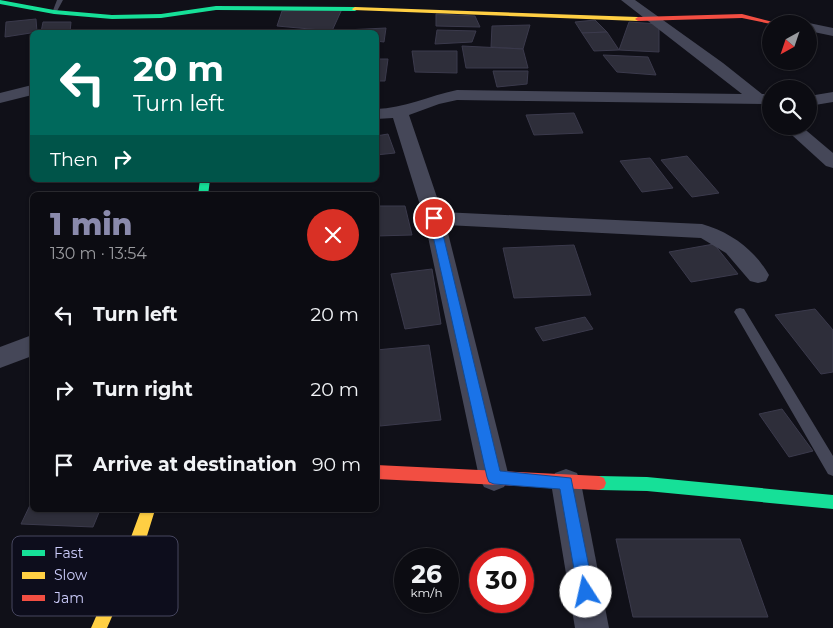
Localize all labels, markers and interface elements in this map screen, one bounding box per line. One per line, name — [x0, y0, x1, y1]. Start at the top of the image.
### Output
north arrow — [762, 15, 818, 70]
map controls — [762, 15, 817, 135]
text: 20 m — [133, 47, 224, 90]
icon: left — [50, 50, 115, 115]
button: search — [762, 80, 817, 135]
text: Turn left — [133, 90, 225, 117]
icon: right — [108, 145, 136, 173]
text: Then — [50, 148, 98, 171]
pin — [413, 197, 455, 239]
icon: arrive — [420, 204, 448, 232]
text: 1 min — [50, 206, 133, 243]
button: close — [307, 209, 359, 261]
text: 130 m · 13:54 — [50, 244, 147, 263]
icon: left — [50, 301, 78, 329]
text: Turn left — [93, 303, 178, 326]
text: 20 m — [311, 303, 359, 326]
icon: right — [50, 376, 78, 404]
text: Turn right — [93, 378, 193, 401]
text: 20 m — [311, 378, 359, 401]
icon: arrive — [50, 451, 78, 479]
text: Arrive at destination — [93, 453, 297, 476]
text: 90 m — [312, 453, 361, 476]
legend — [12, 536, 178, 616]
text: Fast — [54, 544, 84, 562]
speed limit sign: 30 — [469, 548, 534, 613]
text: 26 — [411, 559, 442, 589]
position arrow — [559, 565, 611, 617]
text: Slow — [54, 566, 88, 584]
text: km/h — [410, 585, 443, 600]
text: Jam — [53, 589, 84, 607]

